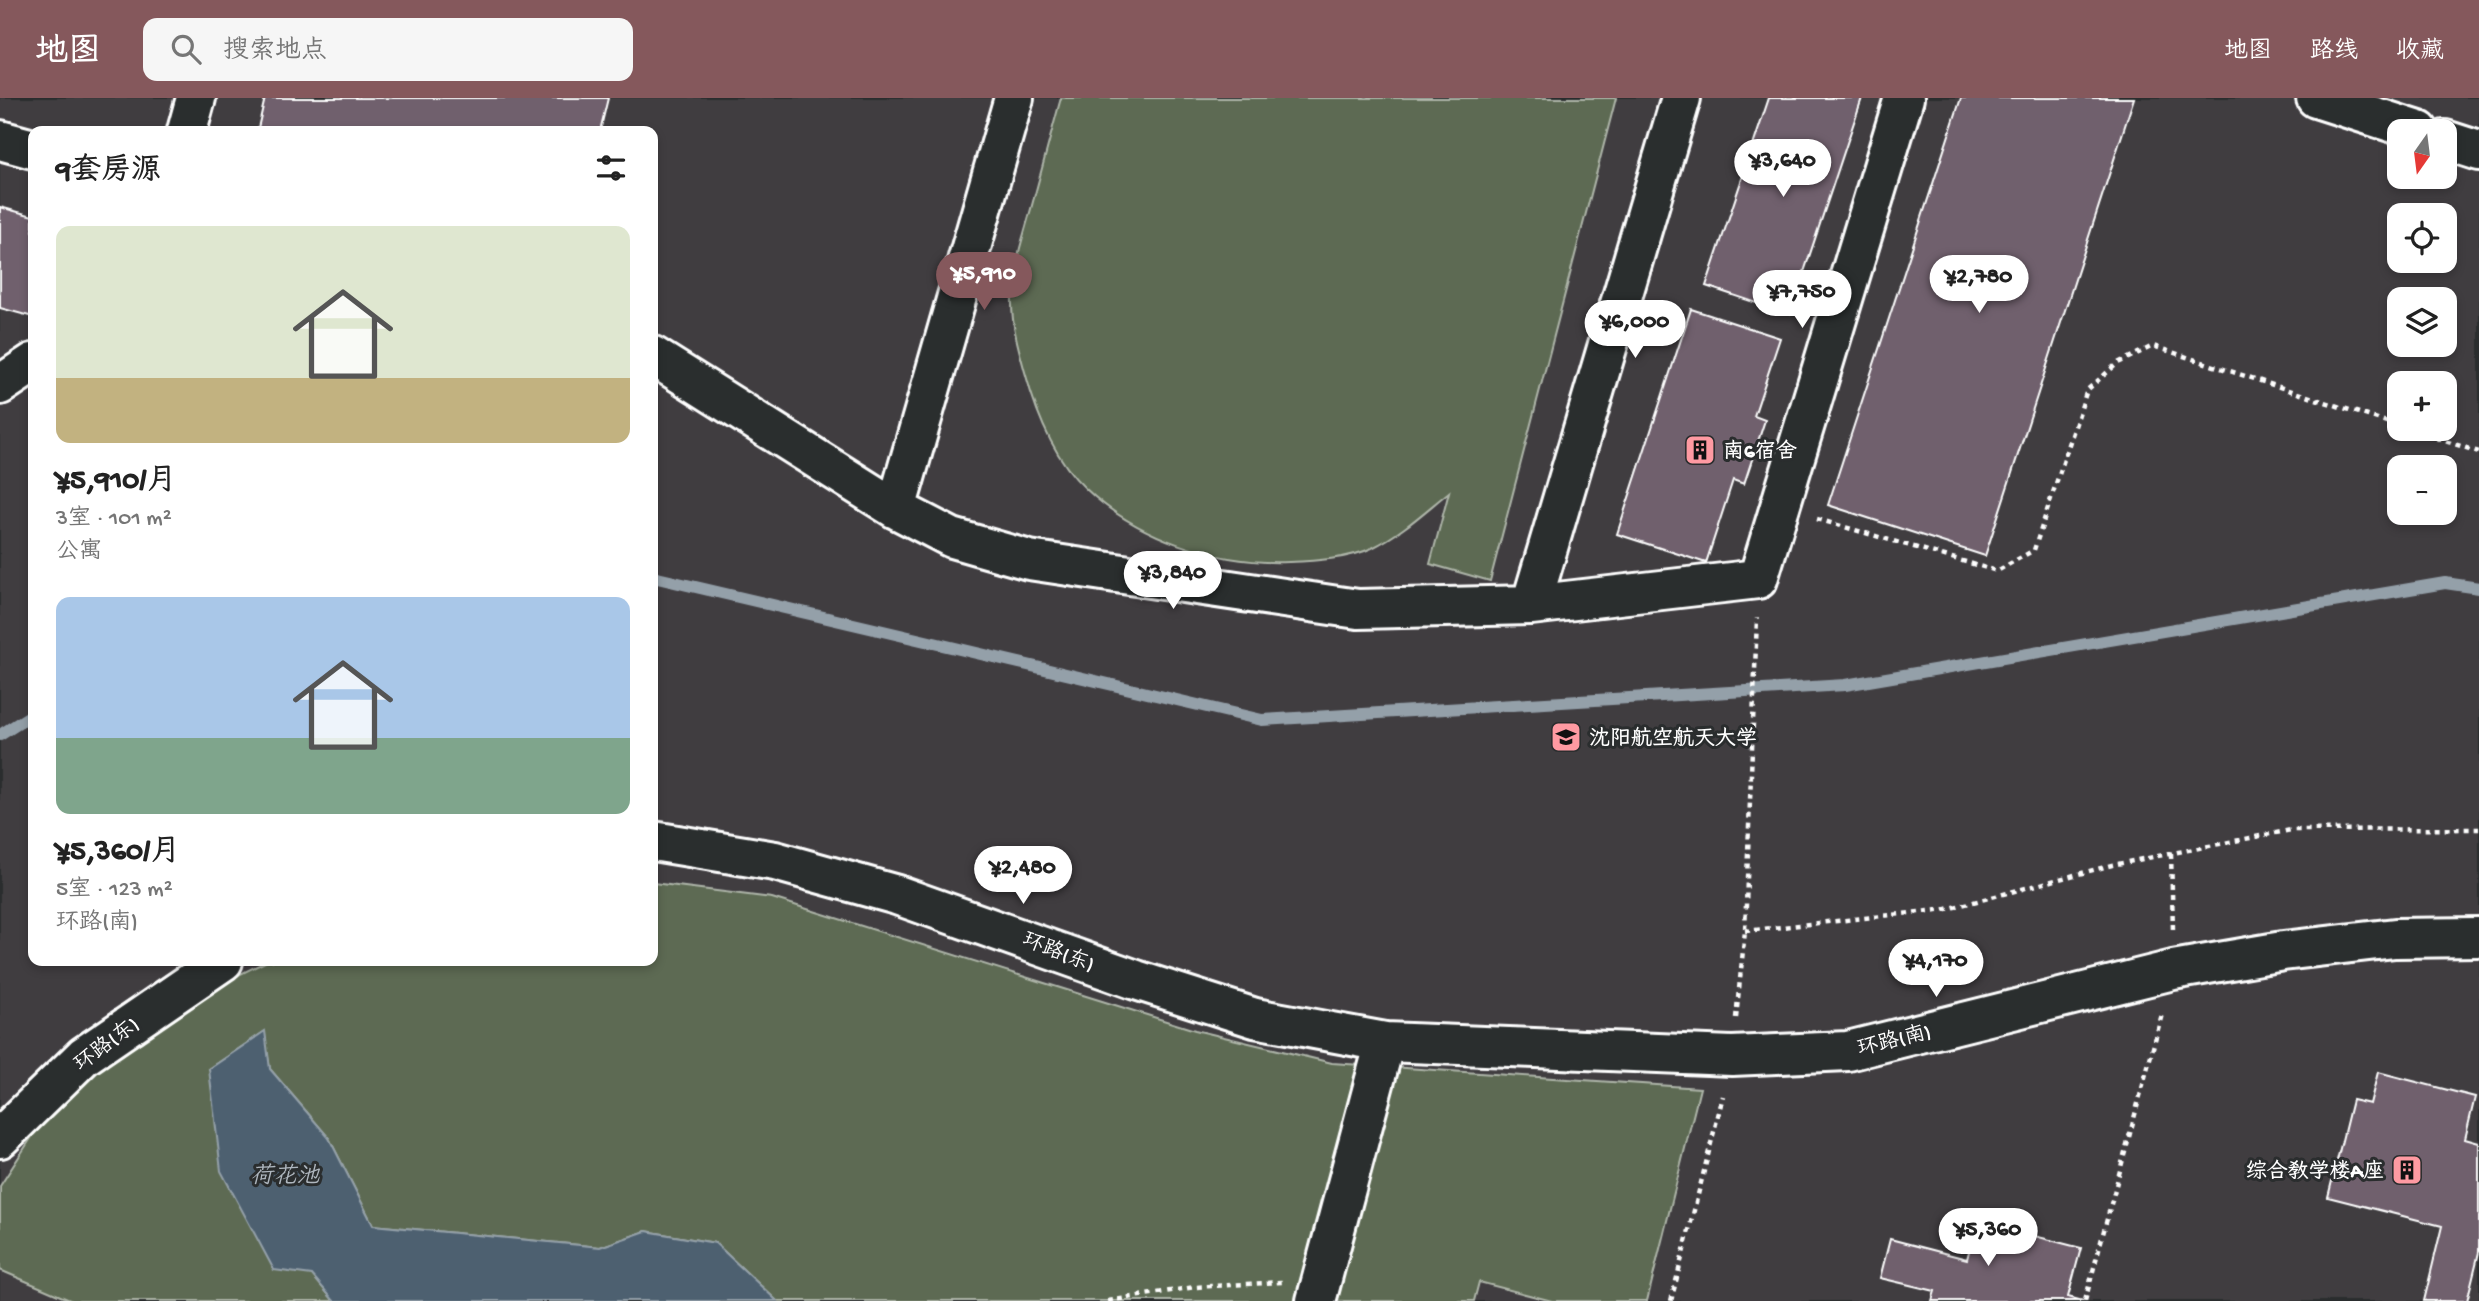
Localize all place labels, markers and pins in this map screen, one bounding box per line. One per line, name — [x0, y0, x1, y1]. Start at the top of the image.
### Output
pin: ¥3,640 — [1726, 140, 1840, 199]
pin: ¥5,910 — [927, 252, 1041, 312]
pin: ¥2,780 — [1922, 256, 2036, 315]
pin: ¥7,750 — [1745, 271, 1859, 330]
pin: ¥6,000 — [1578, 300, 1692, 360]
building icon: 南6宿舍 — [1683, 433, 1717, 467]
place label: 南6宿舍 — [1723, 439, 1797, 466]
pin: ¥3,840 — [1116, 552, 1230, 611]
school or university icon: 沈阳航空航天大学 — [1549, 720, 1583, 754]
place label: 沈阳航空航天大学 — [1589, 726, 1757, 753]
pin: ¥2,480 — [966, 846, 1080, 906]
pin: ¥4,170 — [1879, 940, 1993, 999]
building icon: 综合教学楼A座 — [2390, 1153, 2424, 1187]
place label: 综合教学楼A座 — [2246, 1159, 2384, 1186]
pin: ¥5,360 — [1931, 1208, 2045, 1268]

